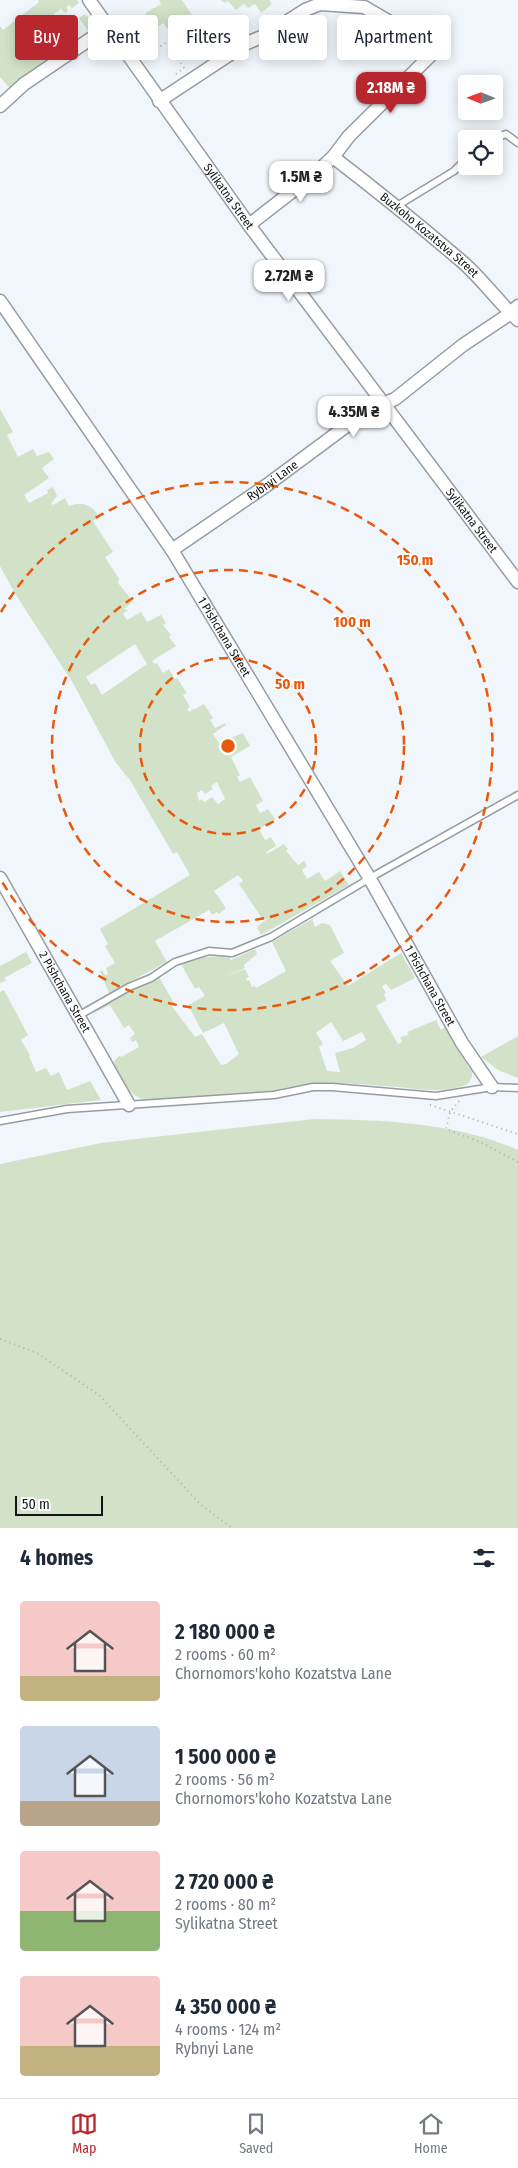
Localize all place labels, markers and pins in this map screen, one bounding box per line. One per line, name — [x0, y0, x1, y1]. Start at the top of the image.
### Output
pin: 2.18M ₴ — [345, 72, 437, 114]
pin: 1.5M ₴ — [260, 160, 342, 203]
pin: 2.72M ₴ — [243, 260, 335, 302]
pin: 4.35M ₴ — [308, 396, 400, 438]
centre of rings — [219, 737, 237, 755]

